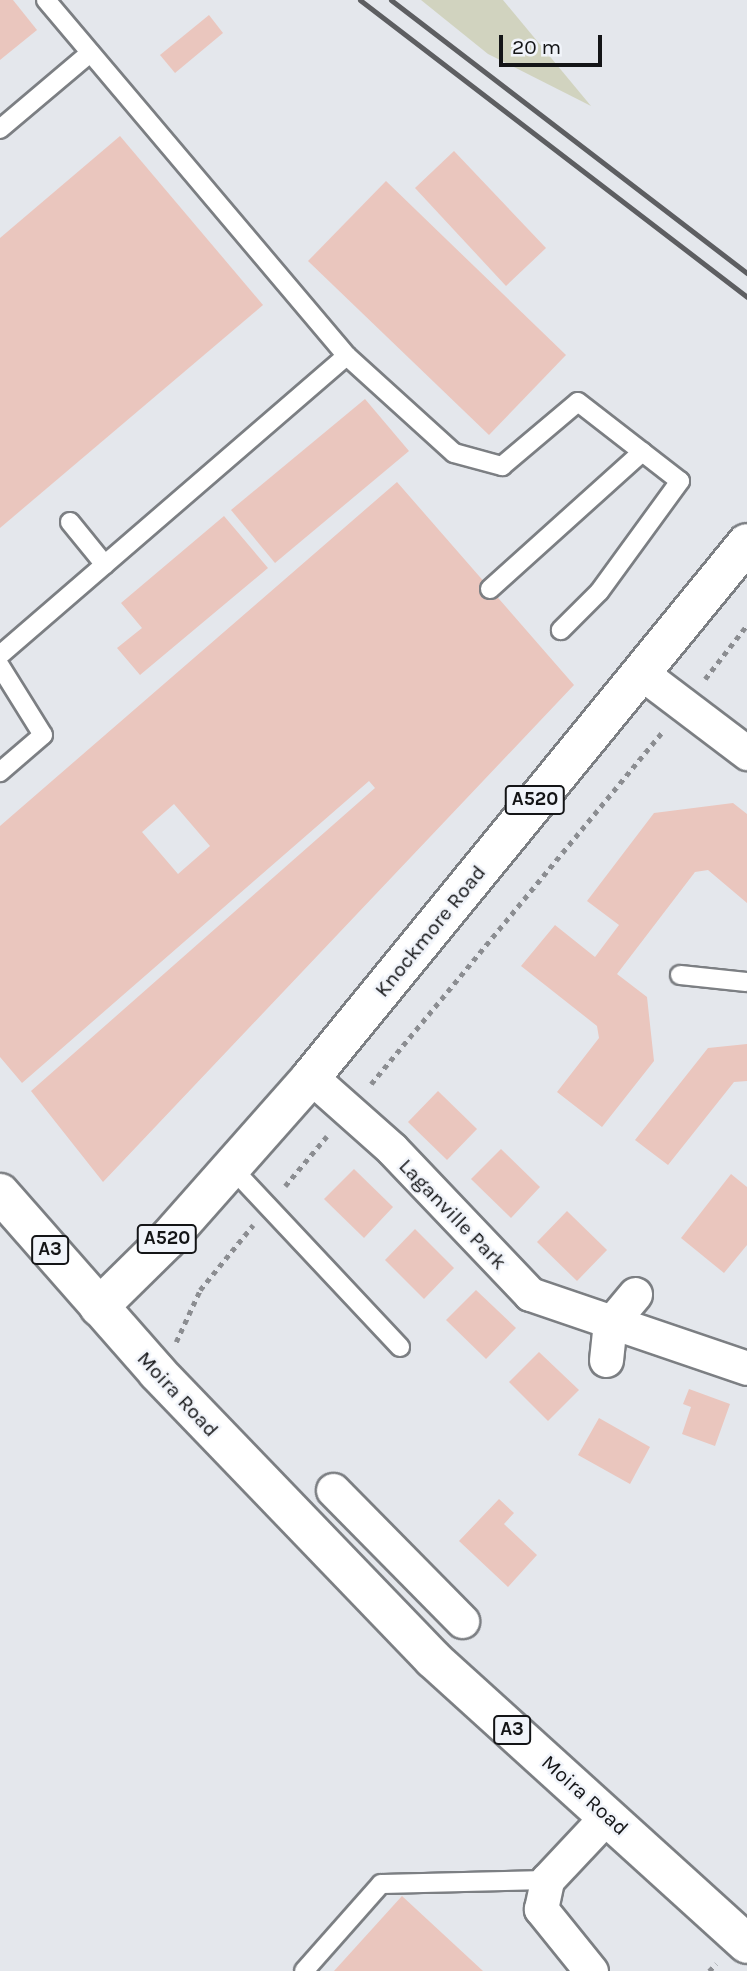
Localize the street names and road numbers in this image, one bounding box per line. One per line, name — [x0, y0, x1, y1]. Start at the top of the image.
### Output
road number: A520 — [504, 785, 566, 816]
street label: Knockmore Road — [369, 860, 491, 1002]
street label: Laganville Park — [394, 1153, 512, 1275]
road number: A520 — [136, 1224, 198, 1254]
road number: A3 — [31, 1234, 69, 1266]
street label: Moira Road — [132, 1346, 224, 1442]
road number: A3 — [493, 1714, 531, 1746]
street label: Moira Road — [536, 1750, 634, 1840]

